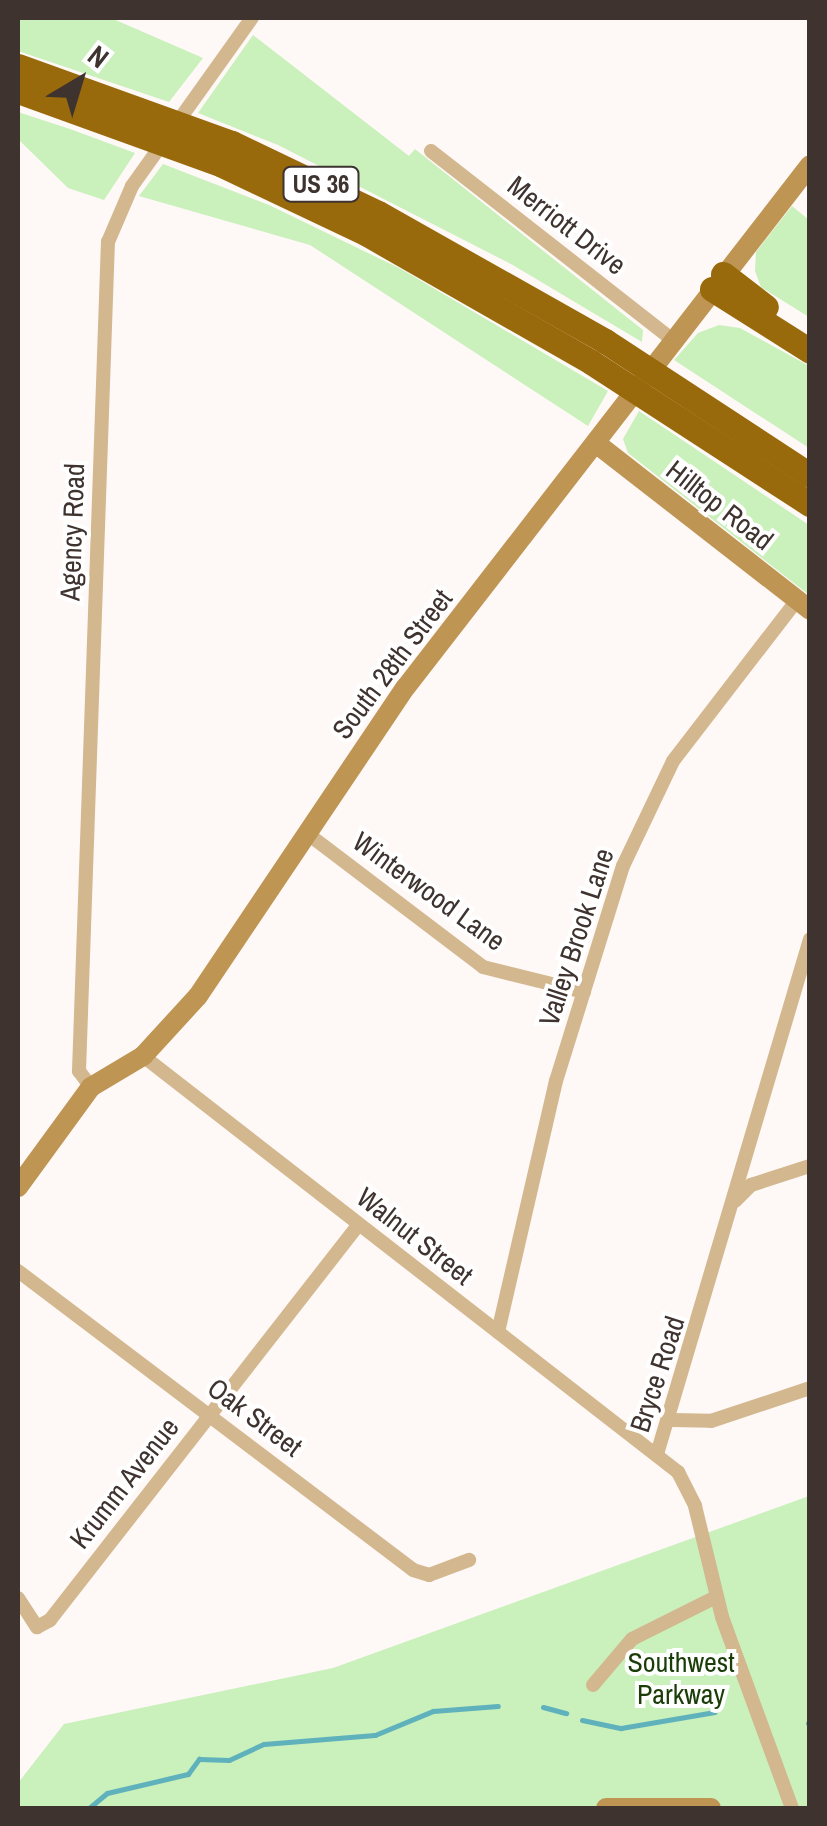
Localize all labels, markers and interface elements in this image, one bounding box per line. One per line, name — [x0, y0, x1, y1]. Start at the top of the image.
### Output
north arrow — [30, 30, 130, 130]
text: N — [80, 36, 117, 76]
road number: US 36 — [281, 164, 361, 204]
street label: Merriott Drive — [501, 169, 633, 281]
street label: Hilltop Road — [660, 453, 780, 557]
street label: Agency Road — [53, 463, 91, 601]
street label: South 28th Street — [325, 583, 459, 745]
street label: Winterwood Lane — [346, 825, 512, 957]
street label: Valley Brook Lane — [531, 844, 621, 1030]
street label: Walnut Street — [350, 1180, 480, 1292]
street label: Bryce Road — [622, 1312, 692, 1436]
street label: Oak Street — [201, 1371, 309, 1463]
street label: Krumm Avenue — [62, 1410, 186, 1556]
park label: Southwest Parkway — [627, 1645, 735, 1711]

